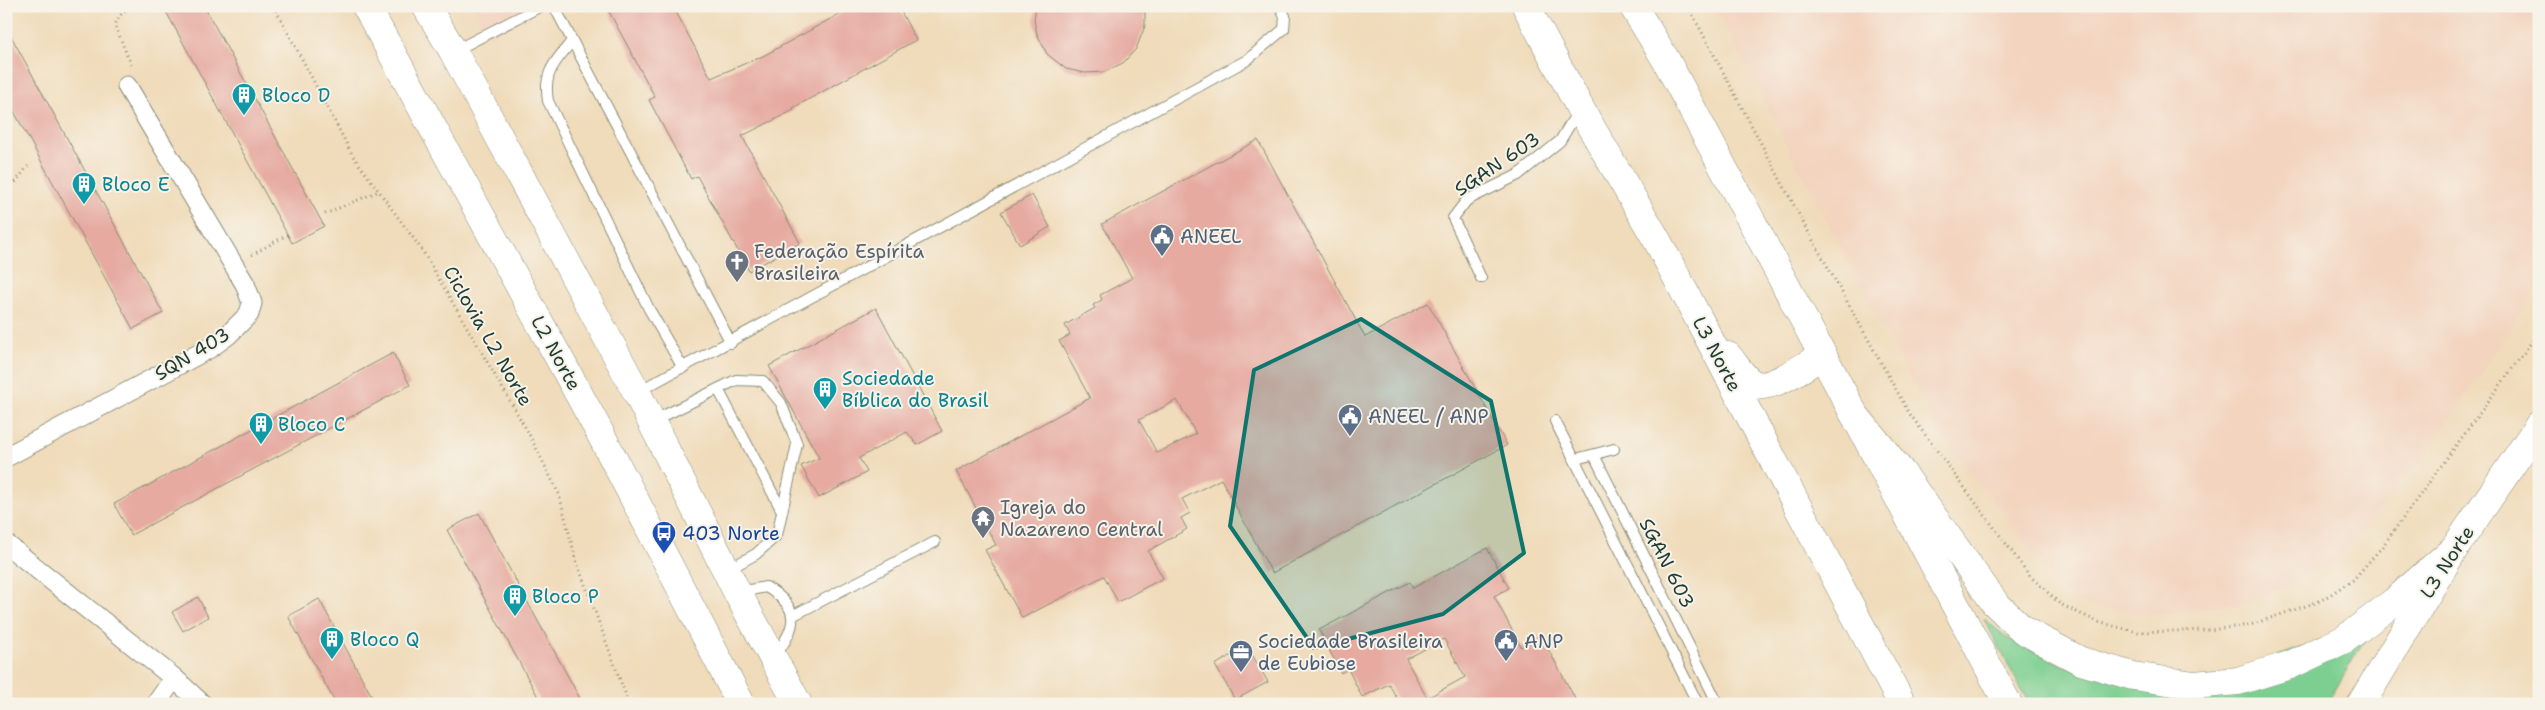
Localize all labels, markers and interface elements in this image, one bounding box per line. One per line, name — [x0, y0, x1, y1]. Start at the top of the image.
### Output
building icon: Bloco D — [231, 82, 257, 116]
place label: Bloco D — [262, 83, 330, 108]
street label: SGAN 603 — [1449, 126, 1545, 202]
building icon: Bloco E — [71, 171, 97, 205]
place label: Bloco E — [102, 172, 170, 197]
public building icon: ANEEL — [1149, 223, 1175, 257]
place label: ANEEL — [1180, 224, 1242, 249]
place label: Federação Espírita Brasileira — [754, 239, 924, 286]
church icon: Federação Espírita Brasileira — [724, 249, 750, 283]
street label: Ciclovia L2 Norte — [438, 261, 538, 411]
street label: L2 Norte — [525, 311, 587, 395]
street label: L3 Norte — [1687, 312, 1747, 396]
street label: SQN 403 — [150, 322, 234, 386]
place label: Sociedade Bíblica do Brasil — [842, 366, 989, 413]
building icon: Sociedade Bíblica do Brasil — [812, 376, 838, 410]
public building icon: ANEEL / ANP — [1337, 403, 1363, 437]
place label: ANEEL / ANP — [1368, 404, 1489, 429]
building icon: Bloco C — [248, 411, 274, 445]
place label: Bloco C — [278, 412, 345, 437]
place label: Igreja do Nazareno Central — [1000, 495, 1163, 542]
temple icon: Igreja do Nazareno Central — [970, 505, 996, 539]
street label: SGAN 603 — [1634, 514, 1700, 612]
bus stop icon: 403 Norte — [651, 520, 677, 554]
place label: 403 Norte — [682, 521, 780, 546]
street label: L3 Norte — [2414, 521, 2480, 603]
building icon: Bloco P — [502, 583, 528, 617]
place label: Bloco P — [532, 584, 599, 609]
building icon: Bloco Q — [319, 626, 345, 660]
place label: Bloco Q — [350, 627, 419, 652]
public building icon: ANP — [1493, 628, 1519, 662]
place label: Sociedade Brasileira de Eubiose — [1258, 629, 1443, 676]
place label: ANP — [1524, 629, 1563, 654]
office icon: Sociedade Brasileira de Eubiose — [1228, 639, 1254, 673]

